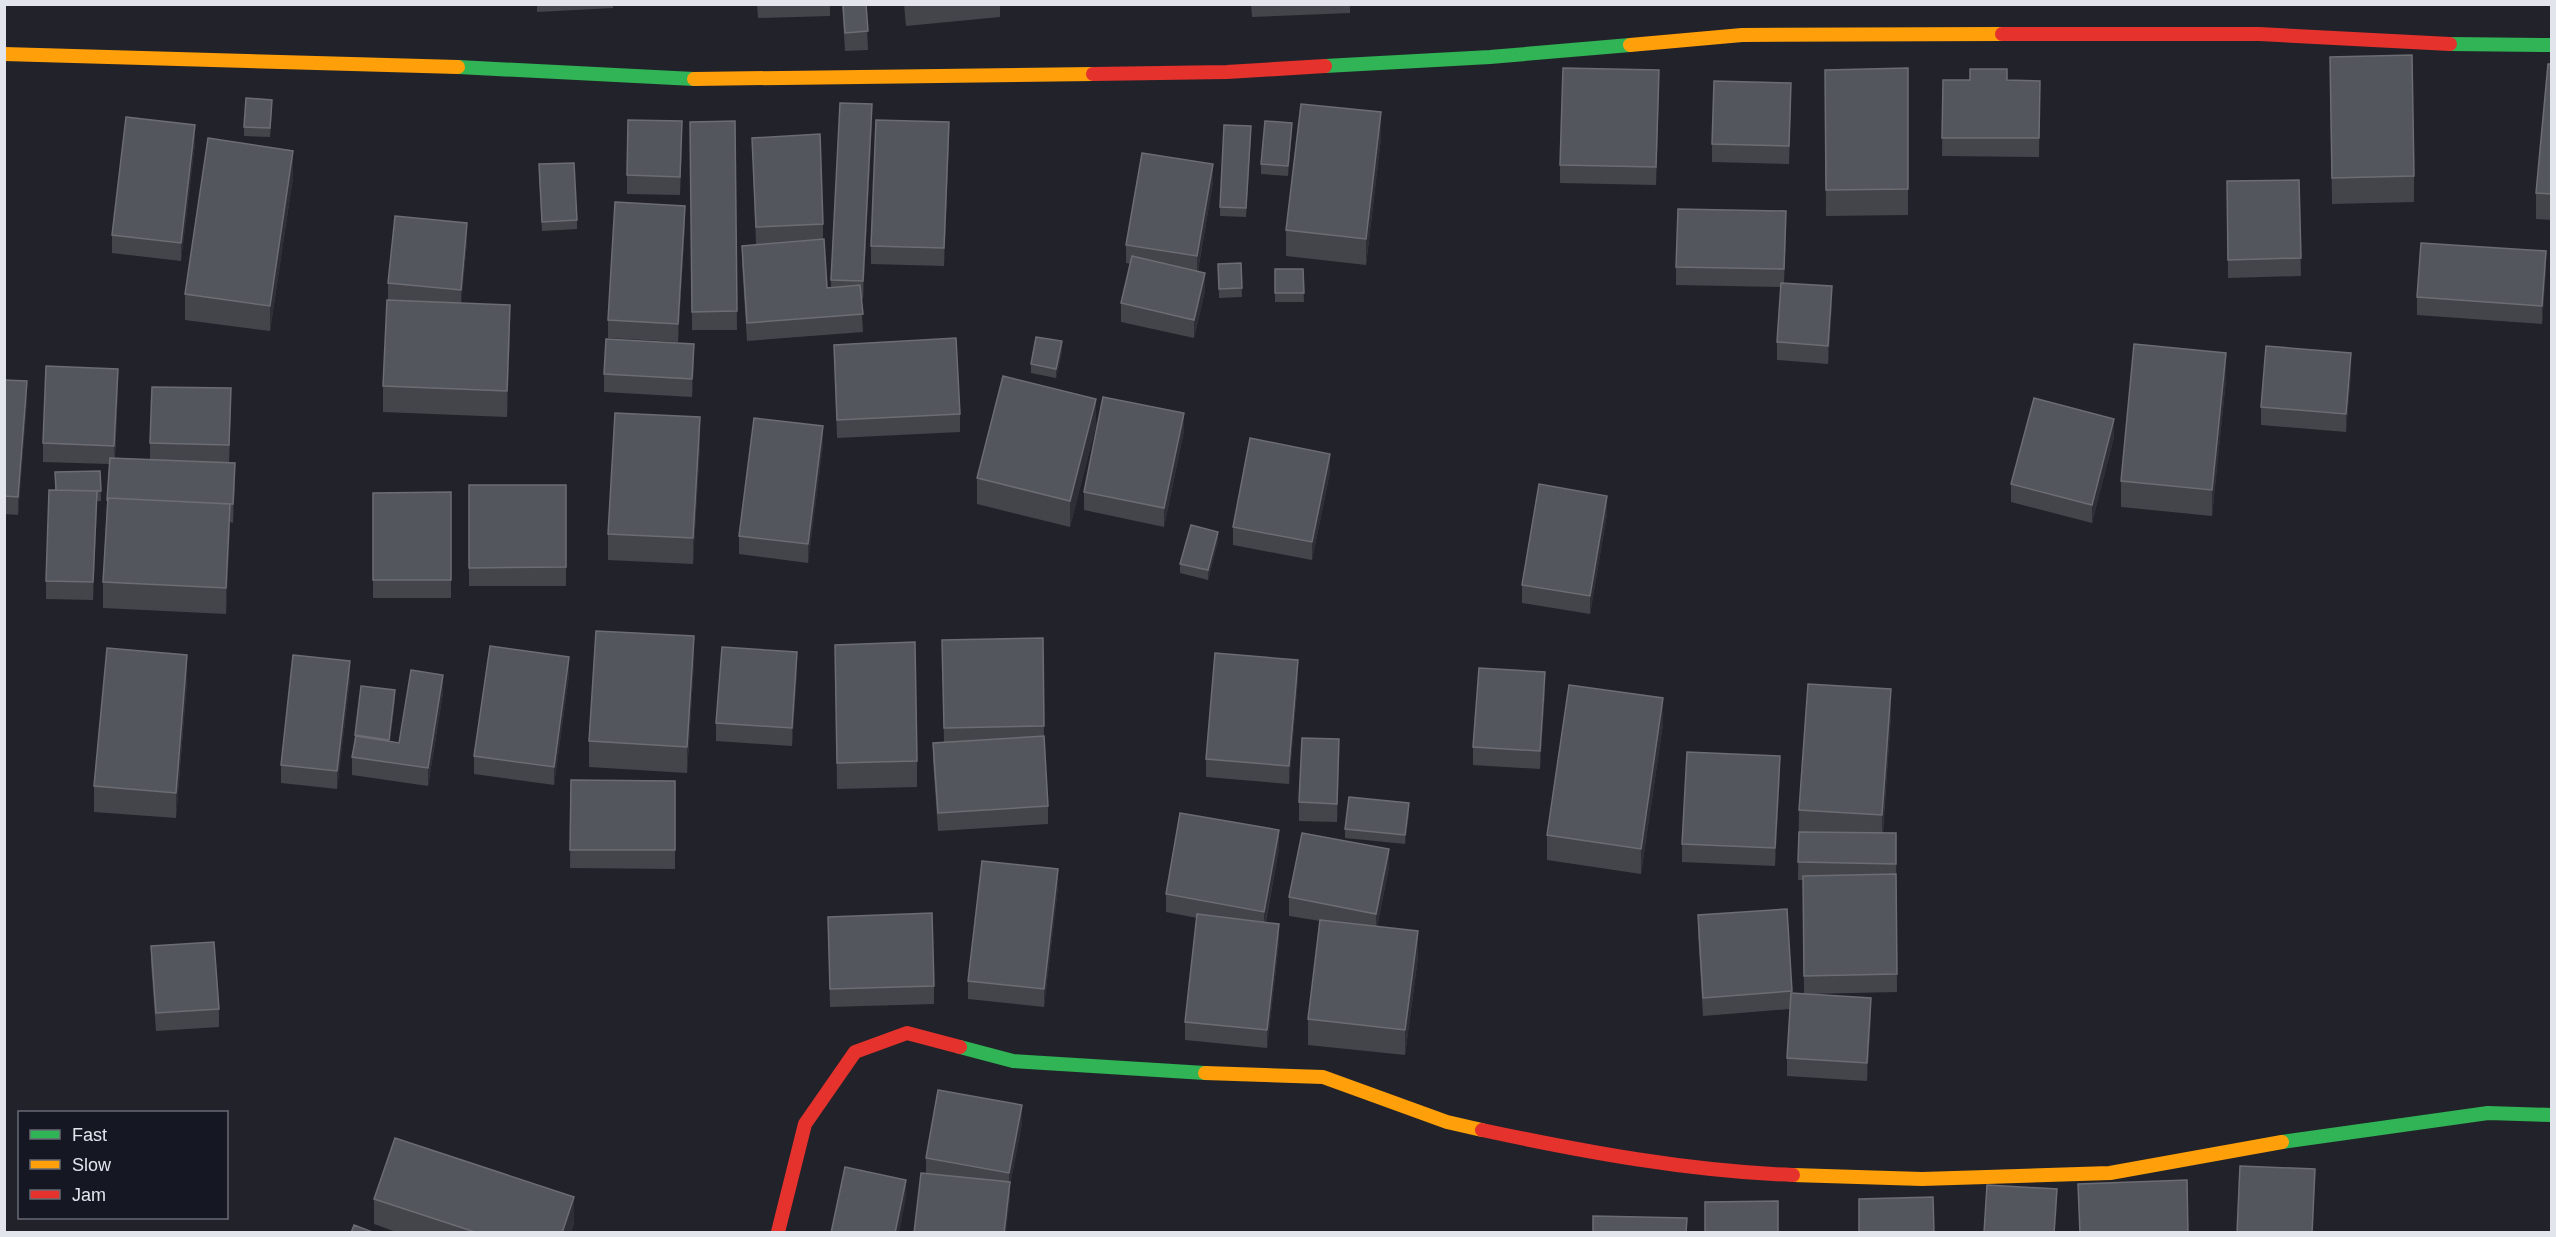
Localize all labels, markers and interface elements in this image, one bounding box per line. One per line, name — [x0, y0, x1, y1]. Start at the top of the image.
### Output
legend — [18, 1111, 228, 1219]
text: Fast — [72, 1125, 107, 1145]
text: Slow — [72, 1155, 112, 1175]
text: Jam — [72, 1185, 106, 1205]

